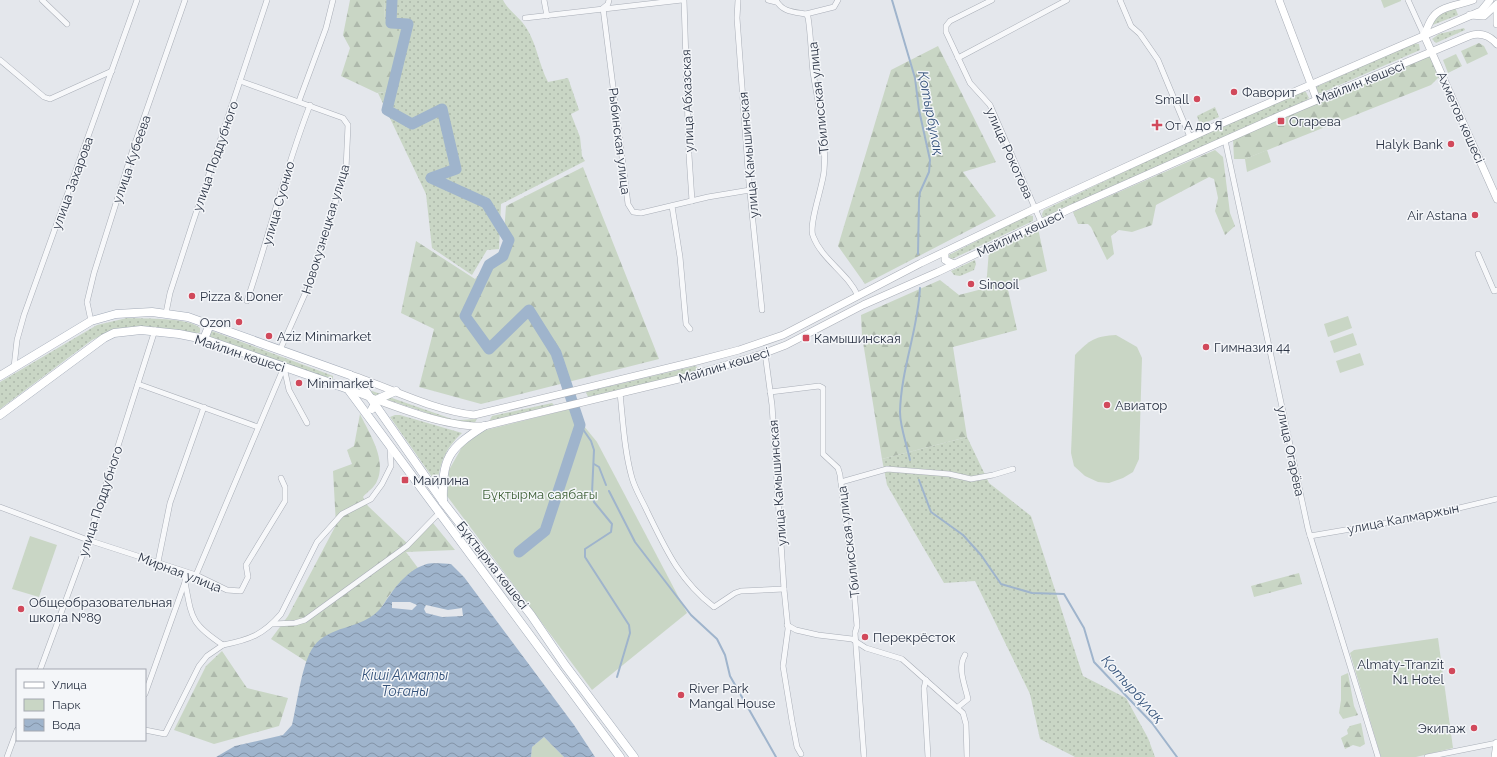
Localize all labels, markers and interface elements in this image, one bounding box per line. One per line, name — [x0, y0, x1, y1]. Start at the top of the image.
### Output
street label: Тбилисская улица — [805, 41, 832, 155]
street label: улица Абхазская — [678, 49, 697, 153]
street label: Майлин көшесі — [1314, 58, 1407, 107]
water label: Қотырбұлақ — [915, 69, 947, 157]
street label: Ахметов көшесі — [1434, 69, 1487, 165]
place label: Фаворит — [1242, 85, 1296, 100]
street label: Рыбинская улица — [606, 87, 634, 195]
marker: Фаворит — [1229, 87, 1239, 97]
street label: улица Камышинская — [736, 91, 761, 219]
place label: Small — [1155, 92, 1189, 107]
marker: Small — [1192, 94, 1202, 104]
street label: улица Поддубного — [190, 99, 241, 213]
street label: улица Рокотова — [983, 105, 1036, 201]
street label: улица Кубеева — [109, 113, 154, 205]
place label: Огарева — [1289, 114, 1341, 129]
marker: Огарева — [1276, 116, 1286, 126]
place label: От А до Я — [1165, 118, 1222, 133]
marker: От А до Я — [1152, 120, 1162, 130]
street label: улица Захарова — [49, 135, 96, 232]
place label: Halyk Bank — [1376, 137, 1443, 152]
marker: Halyk Bank — [1446, 139, 1456, 149]
street label: улица Суонио — [259, 159, 298, 247]
street label: Новокузнецкая улица — [299, 163, 352, 296]
street label: Майлин көшесі — [974, 207, 1066, 260]
place label: Air Astana — [1407, 208, 1467, 223]
marker: Air Astana — [1470, 210, 1480, 220]
place label: Sinooil — [979, 277, 1020, 292]
marker: Sinooil — [966, 279, 976, 289]
place label: Pizza & Doner — [200, 289, 283, 304]
marker: Pizza & Doner — [187, 291, 197, 301]
place label: Ozon — [200, 315, 231, 330]
marker: Ozon — [234, 317, 244, 327]
place label: Aziz Minimarket — [277, 329, 372, 344]
marker: Aziz Minimarket — [264, 331, 274, 341]
place label: Камышинская — [814, 331, 901, 346]
street label: Майлин көшесі — [193, 332, 287, 375]
marker: Камышинская — [801, 333, 811, 343]
place label: Гимназия 44 — [1214, 340, 1290, 355]
marker: Гимназия 44 — [1201, 342, 1211, 352]
street label: Майлин көшесі — [677, 345, 771, 386]
place label: Minimarket — [307, 376, 374, 391]
marker: Minimarket — [294, 378, 304, 388]
place label: Авиатор — [1115, 398, 1167, 413]
marker: Авиатор — [1102, 400, 1112, 410]
street label: улица Огарёва — [1274, 405, 1307, 498]
street label: улица Камышинская — [766, 419, 789, 547]
street label: улица Поддубного — [76, 444, 126, 558]
place label: Майлина — [413, 473, 469, 488]
marker: Майлина — [400, 475, 410, 485]
street label: Тбилисская улица — [834, 485, 863, 599]
park label: Бұқтырма саябағы — [482, 487, 598, 502]
street label: улица Калмаржын — [1346, 500, 1460, 537]
street label: Бұқтырма көшесі — [454, 518, 532, 612]
street label: Мирная улица — [136, 550, 224, 595]
place label: Общеобразовательная школа №89 — [29, 595, 172, 625]
marker: Общеобразовательная школа №89 — [16, 604, 26, 614]
place label: Перекрёсток — [873, 630, 956, 645]
marker: Перекрёсток — [860, 632, 870, 642]
water label: Қотырбұлақ — [1098, 652, 1168, 726]
place label: Almaty-Tranzit N1 Hotel — [1357, 657, 1445, 687]
marker: Almaty-Tranzit N1 Hotel — [1447, 666, 1457, 676]
water label: Кіші Алматы Тоғаны — [362, 667, 449, 699]
legend — [16, 669, 146, 741]
text: Улица — [52, 678, 87, 692]
place label: River Park Mangal House — [689, 681, 776, 711]
marker: River Park Mangal House — [676, 690, 686, 700]
text: Парк — [52, 698, 81, 712]
text: Вода — [52, 718, 81, 732]
place label: Экипаж — [1418, 721, 1466, 736]
marker: Экипаж — [1469, 723, 1479, 733]

